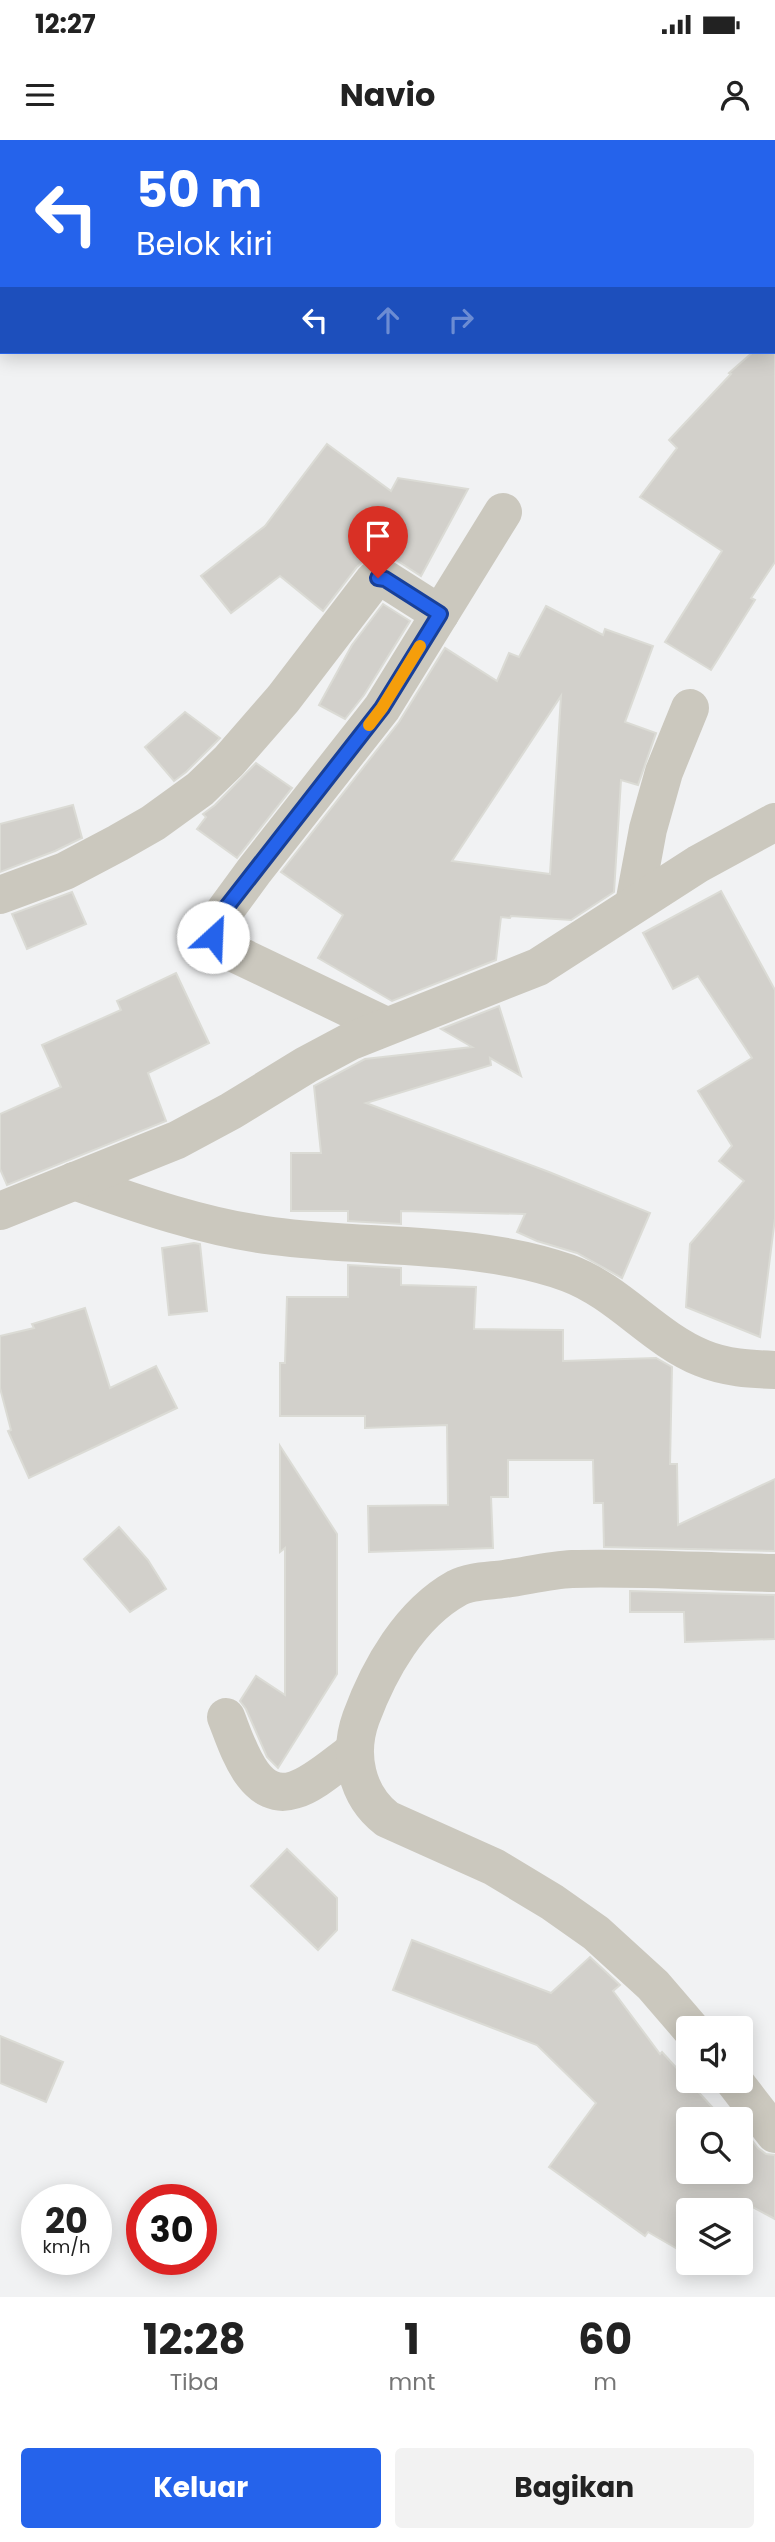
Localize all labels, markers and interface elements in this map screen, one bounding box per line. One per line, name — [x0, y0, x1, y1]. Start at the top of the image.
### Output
text: 12:27 — [35, 6, 96, 42]
text: Navio — [340, 72, 435, 117]
icon: menu — [21, 76, 59, 114]
icon: person — [716, 76, 754, 114]
text: 50 m — [136, 156, 262, 224]
icon: left — [21, 168, 112, 259]
text: Belok kiri — [136, 221, 273, 266]
icon: left — [296, 301, 334, 339]
icon: ahead — [369, 301, 407, 339]
icon: right — [442, 301, 480, 339]
pin — [348, 506, 408, 578]
icon: arrive — [359, 517, 397, 555]
position arrow — [176, 900, 250, 974]
map controls — [676, 2016, 753, 2275]
button: sound — [676, 2016, 753, 2093]
button: search — [676, 2107, 753, 2184]
speed limit sign: 30 — [126, 2184, 217, 2275]
text: 20 — [45, 2196, 88, 2245]
button: layers — [676, 2198, 753, 2275]
text: km/h — [43, 2234, 90, 2259]
text: 12:28 — [143, 2310, 246, 2369]
text: 1 — [404, 2310, 420, 2369]
text: 60 — [578, 2310, 632, 2369]
text: Tiba — [170, 2366, 219, 2398]
text: mnt — [388, 2366, 435, 2398]
text: m — [593, 2366, 617, 2398]
button: Keluar — [21, 2448, 381, 2528]
button: Bagikan — [395, 2448, 754, 2528]

